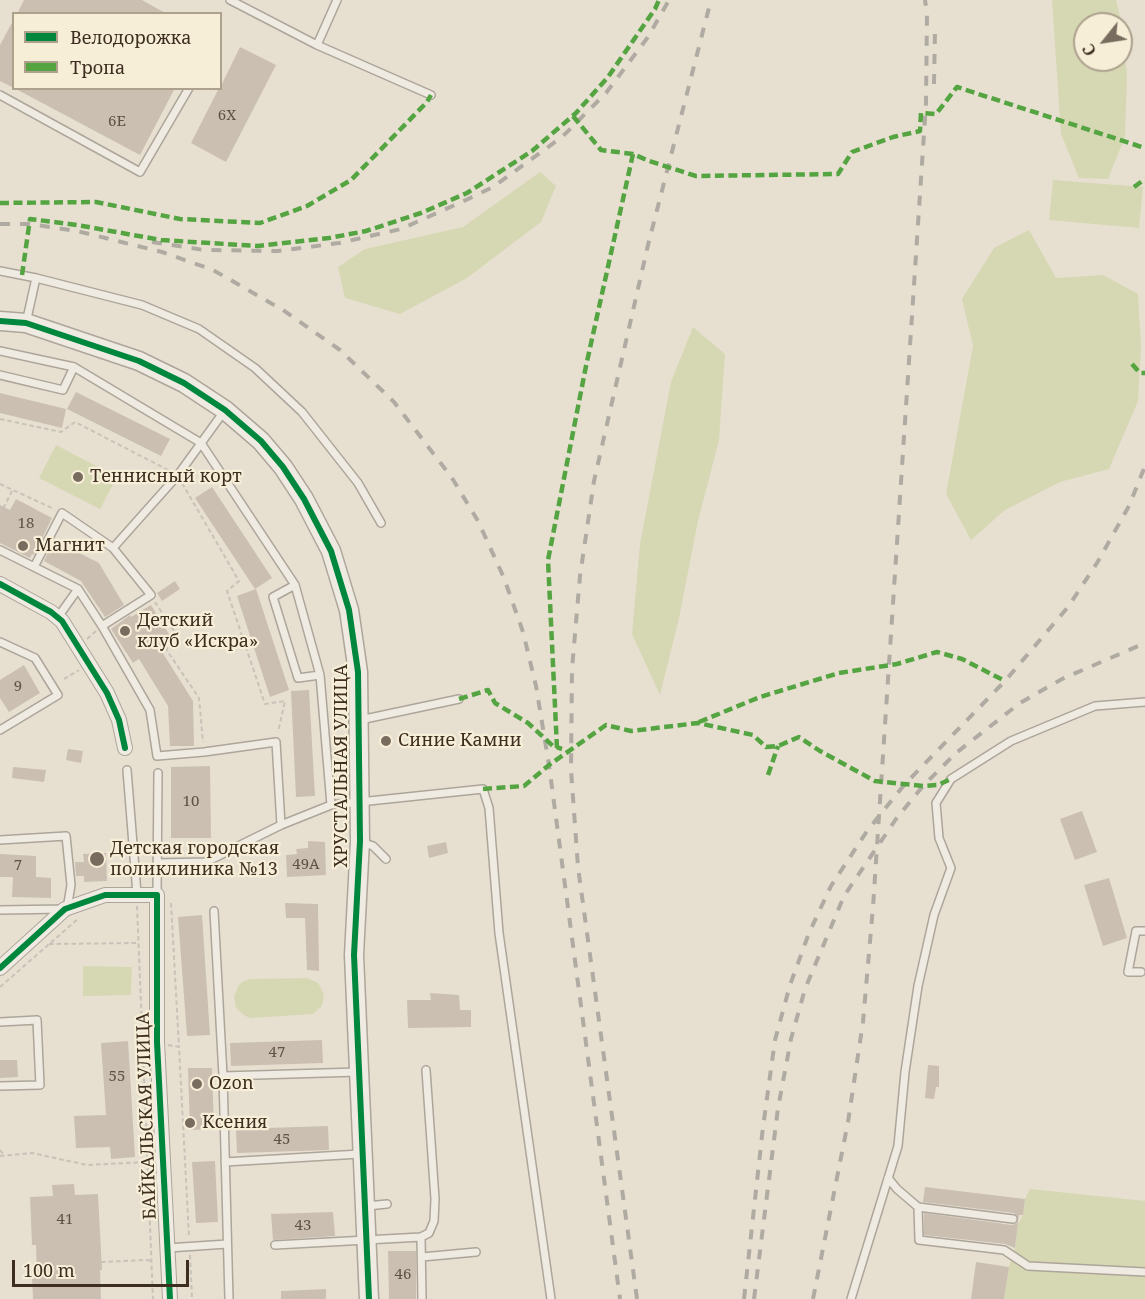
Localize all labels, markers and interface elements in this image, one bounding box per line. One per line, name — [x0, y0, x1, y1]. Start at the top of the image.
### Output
legend — [12, 12, 222, 90]
north arrow — [1073, 12, 1133, 72]
text: Велодорожка — [70, 25, 192, 49]
text: С — [1077, 40, 1101, 60]
text: Тропа — [70, 55, 125, 79]
house number: 6Х — [218, 107, 236, 125]
house number: 6Е — [108, 113, 126, 131]
place label: Теннисный корт — [90, 466, 242, 488]
marker: Теннисный корт — [71, 470, 85, 484]
house number: 18 — [18, 515, 34, 533]
place label: Магнит — [35, 535, 105, 557]
marker: Магнит — [16, 539, 30, 553]
place label: Детский клуб «Искра» — [137, 610, 258, 652]
marker: Детский клуб «Искра» — [118, 624, 132, 638]
street label: ХРУСТАЛЬНАЯ УЛИЦА — [331, 664, 353, 868]
house number: 9 — [14, 678, 22, 696]
place label: Синие Камни — [398, 730, 522, 752]
marker: Синие Камни — [379, 734, 393, 748]
house number: 10 — [183, 793, 199, 811]
place label: Детская городская поликлиника №13 — [110, 838, 279, 880]
marker: Детская городская поликлиника №13 — [88, 850, 106, 868]
house number: 49А — [292, 856, 320, 874]
house number: 7 — [14, 857, 22, 875]
street label: БАЙКАЛЬСКАЯ УЛИЦА — [133, 1012, 161, 1220]
house number: 47 — [269, 1044, 285, 1062]
house number: 55 — [109, 1068, 125, 1086]
place label: Ozon — [209, 1073, 254, 1095]
marker: Ozon — [190, 1077, 204, 1091]
place label: Ксения — [202, 1112, 268, 1134]
marker: Ксения — [183, 1116, 197, 1130]
house number: 45 — [274, 1131, 290, 1149]
house number: 41 — [57, 1211, 73, 1229]
house number: 43 — [295, 1217, 311, 1235]
scale bar — [15, 1248, 192, 1286]
text: 100 m — [23, 1258, 75, 1282]
house number: 46 — [395, 1266, 411, 1284]

